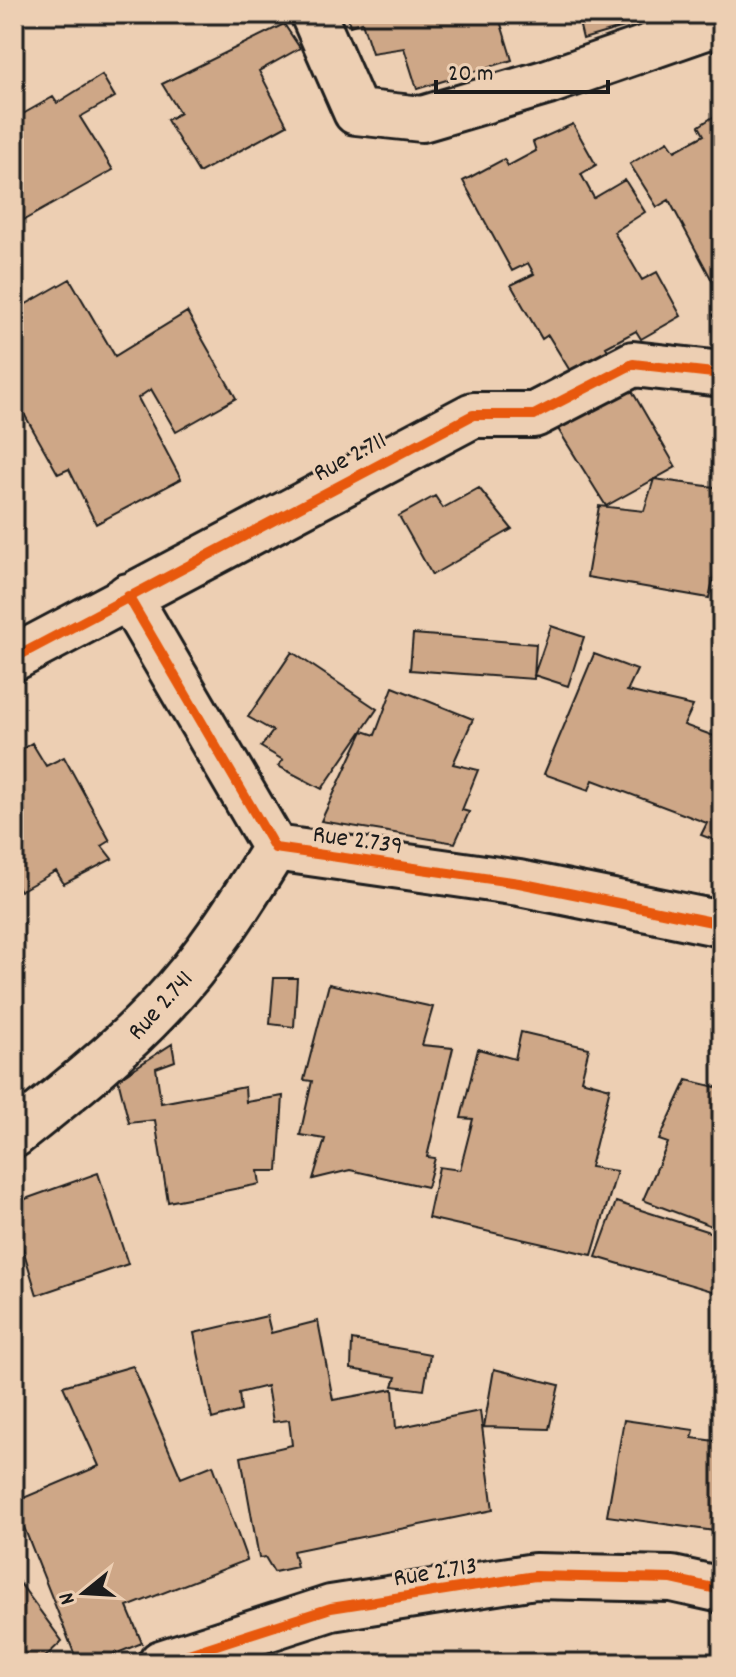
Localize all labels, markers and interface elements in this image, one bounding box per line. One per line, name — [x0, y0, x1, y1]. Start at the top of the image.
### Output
scale bar — [436, 44, 608, 94]
text: 20 m — [448, 58, 494, 92]
street label: Rue 2.711 — [307, 423, 394, 493]
street label: Rue 2.739 — [310, 817, 405, 866]
street label: Rue 2.741 — [120, 963, 203, 1050]
street label: Rue 2.713 — [391, 1549, 480, 1598]
north arrow — [44, 1553, 124, 1633]
text: N — [52, 1588, 85, 1608]

